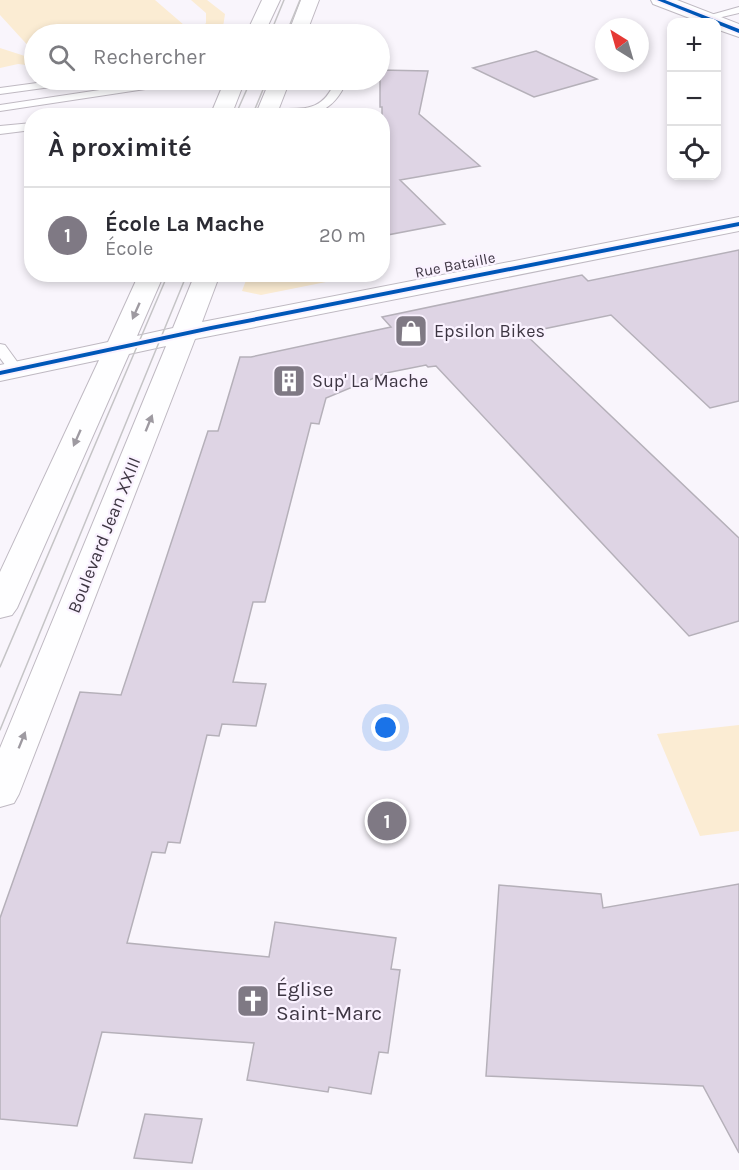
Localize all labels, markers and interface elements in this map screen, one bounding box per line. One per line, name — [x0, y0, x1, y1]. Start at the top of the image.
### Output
north arrow — [595, 18, 649, 72]
map controls — [667, 18, 721, 180]
button: + — [667, 18, 721, 72]
search box — [24, 24, 390, 90]
icon: search — [45, 41, 78, 74]
text: Rechercher — [93, 44, 206, 70]
button: − — [667, 72, 721, 126]
button: locate — [667, 126, 721, 180]
text: À proximité — [48, 132, 192, 163]
text: École La Mache — [105, 211, 264, 237]
text: 1 — [64, 224, 71, 247]
text: 20 m — [319, 224, 366, 247]
text: École — [105, 237, 153, 260]
street label: Rue Bataille — [413, 248, 497, 282]
one-way arrow — [132, 303, 141, 320]
shop icon: Epsilon Bikes — [393, 313, 429, 349]
place label: Epsilon Bikes — [434, 320, 545, 342]
building icon: Sup' La Mache — [271, 363, 307, 399]
place label: Sup' La Mache — [312, 370, 428, 392]
one-way arrow — [145, 414, 154, 432]
one-way arrow — [72, 430, 82, 448]
street label: Boulevard Jean XXIII — [63, 454, 145, 616]
your location — [371, 713, 400, 742]
one-way arrow — [18, 731, 27, 749]
pin: 1 — [368, 798, 406, 844]
place label: Église Saint-Marc — [276, 977, 382, 1025]
church icon: Église Saint-Marc — [235, 983, 271, 1019]

